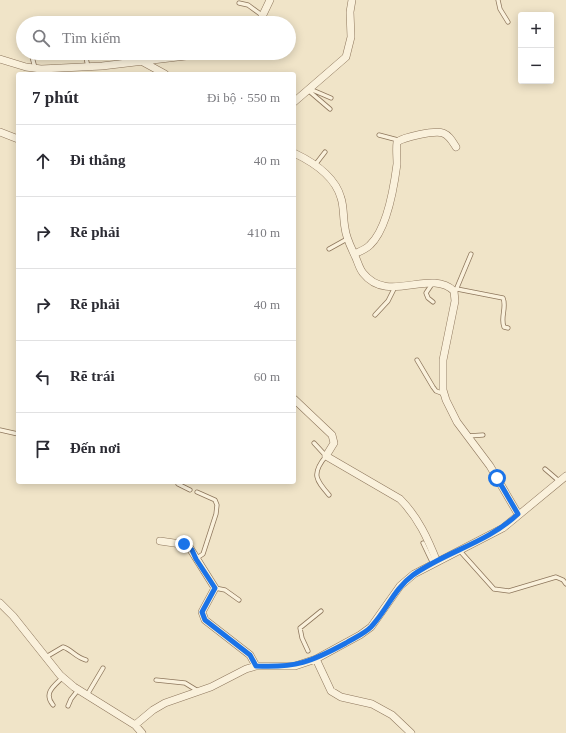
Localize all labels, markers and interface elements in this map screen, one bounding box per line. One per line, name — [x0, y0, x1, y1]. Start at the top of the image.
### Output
map controls — [518, 12, 554, 84]
button: + — [518, 12, 554, 48]
search box — [16, 16, 296, 60]
icon: search — [30, 27, 52, 49]
text: Tìm kiếm — [62, 30, 121, 46]
button: − — [518, 48, 554, 84]
text: 7 phút — [32, 88, 79, 107]
text: Đi bộ · 550 m — [207, 90, 280, 105]
icon: ahead — [32, 150, 54, 172]
text: Đi thẳng — [70, 152, 125, 168]
text: 40 m — [254, 153, 280, 168]
icon: right — [32, 222, 54, 244]
text: Rẽ phải — [70, 224, 120, 240]
text: 410 m — [247, 225, 280, 240]
icon: right — [32, 294, 54, 316]
text: Rẽ phải — [70, 296, 120, 312]
text: 40 m — [254, 297, 280, 312]
icon: left — [32, 366, 54, 388]
text: Rẽ trái — [70, 368, 115, 384]
text: 60 m — [254, 369, 280, 384]
icon: arrive — [32, 438, 54, 460]
text: Đến nơi — [70, 440, 120, 456]
route start — [488, 469, 506, 487]
route end — [175, 535, 193, 553]

